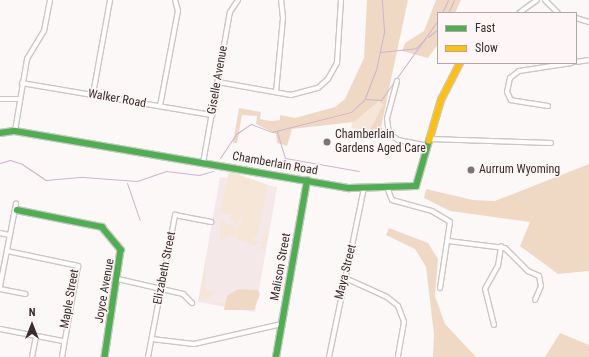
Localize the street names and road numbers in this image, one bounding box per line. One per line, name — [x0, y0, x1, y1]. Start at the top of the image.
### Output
street label: Giselle Avenue — [205, 45, 231, 115]
street label: Walker Road — [87, 87, 147, 111]
street label: Chamberlain Road — [231, 149, 319, 179]
street label: Elizabeth Street — [151, 230, 179, 306]
street label: Malison Street — [268, 232, 294, 302]
street label: Maya Street — [332, 243, 360, 301]
street label: Joyce Avenue — [92, 258, 118, 324]
street label: Maple Street — [58, 268, 82, 330]

